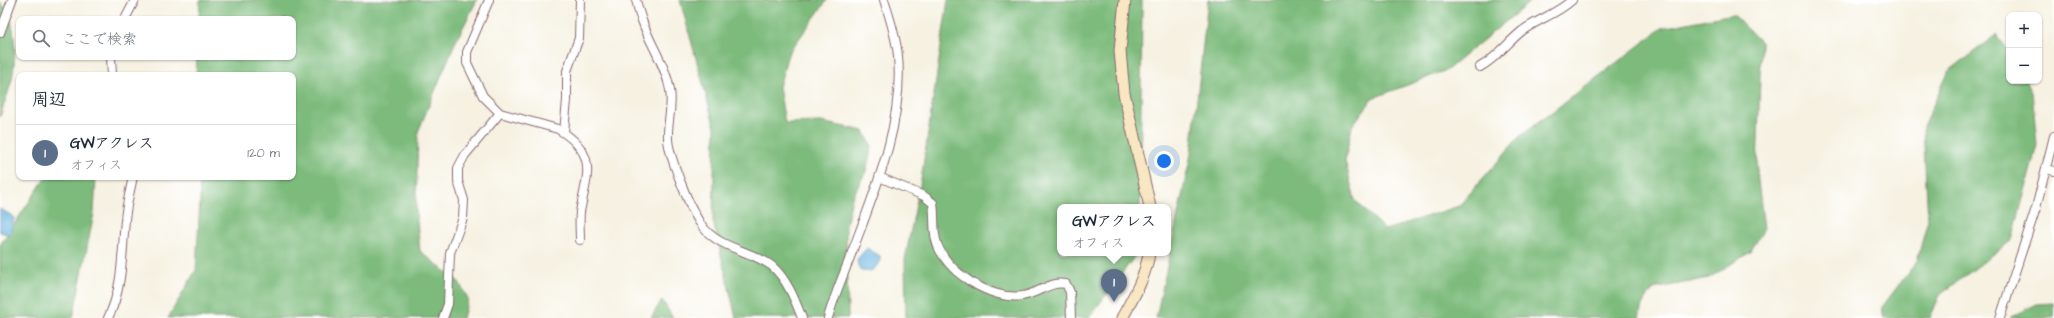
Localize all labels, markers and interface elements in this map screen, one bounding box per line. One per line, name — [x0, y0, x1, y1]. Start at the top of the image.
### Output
map controls — [2006, 12, 2042, 84]
button: + — [2006, 12, 2042, 48]
search box — [16, 16, 296, 60]
icon: search — [30, 27, 52, 49]
text: ここで検索 — [62, 29, 137, 50]
button: − — [2006, 48, 2042, 84]
text: 周辺 — [32, 88, 66, 112]
text: GWアクレス — [70, 133, 154, 154]
text: 1 — [44, 144, 46, 162]
text: 120 m — [247, 144, 280, 162]
your location — [1154, 151, 1174, 171]
text: オフィス — [70, 156, 122, 174]
popup — [1057, 204, 1171, 256]
text: GWアクレス — [1072, 211, 1156, 232]
text: オフィス — [1072, 234, 1124, 252]
pin: 1 — [1101, 269, 1127, 302]

